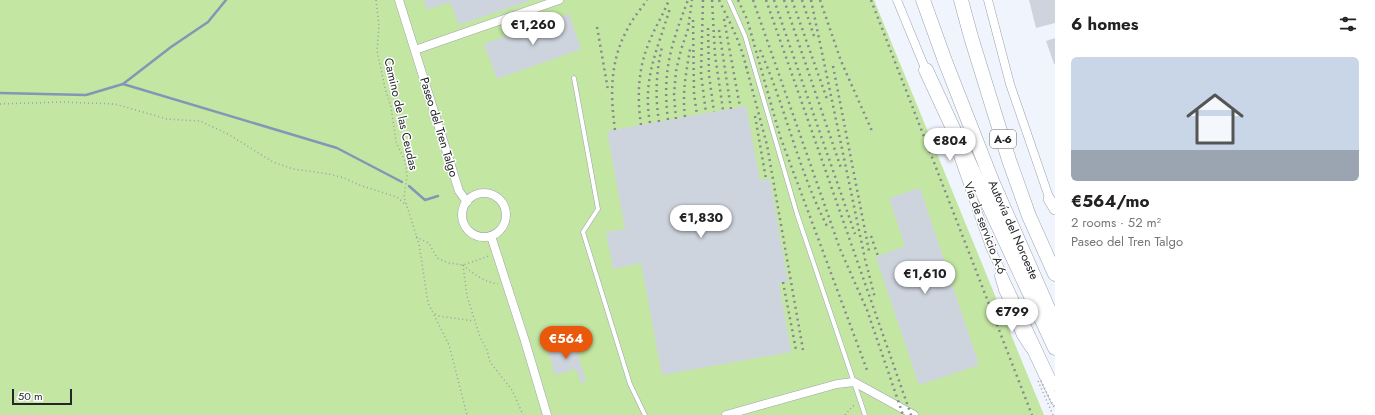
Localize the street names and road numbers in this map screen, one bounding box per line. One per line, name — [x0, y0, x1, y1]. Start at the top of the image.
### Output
street label: Camino de las Ceudas — [379, 56, 423, 172]
street label: Paseo del Tren Talgo — [415, 75, 463, 180]
road number: A-6 — [990, 130, 1016, 148]
street label: Autovía del Noroeste — [984, 177, 1043, 282]
street label: Vía de servicio A-6 — [959, 179, 1011, 277]

